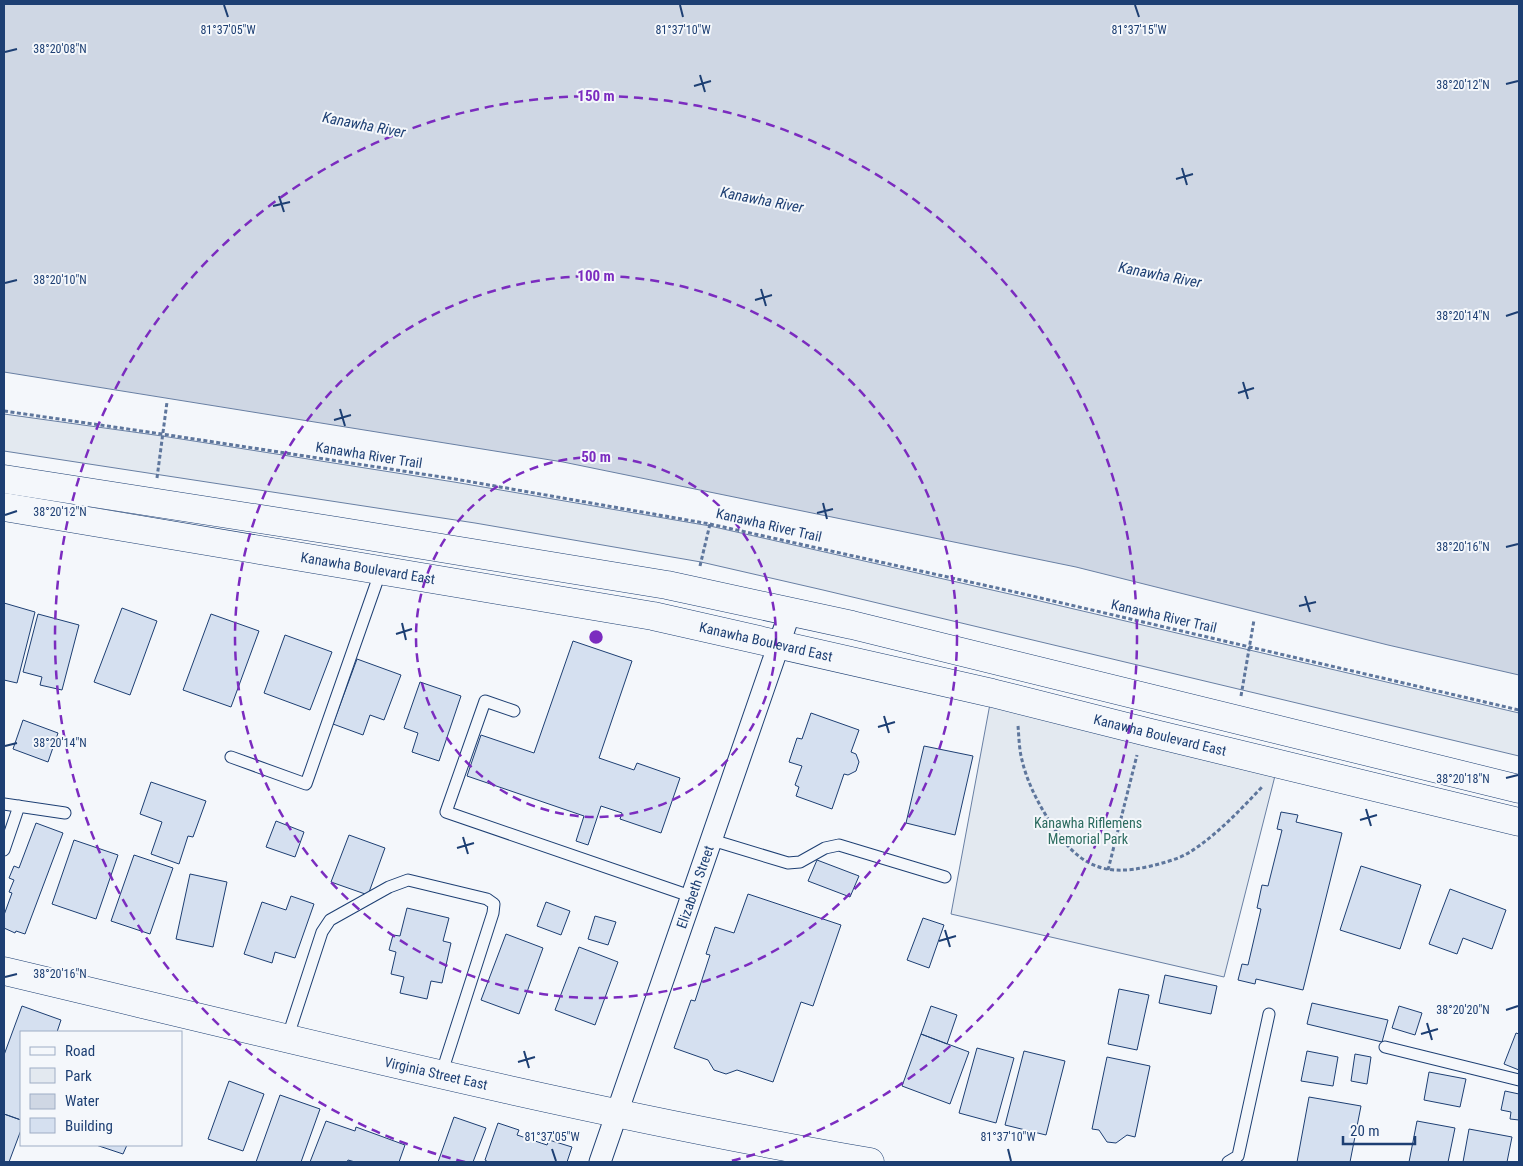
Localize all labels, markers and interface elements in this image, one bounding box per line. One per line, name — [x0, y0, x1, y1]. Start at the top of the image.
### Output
text: 81°37'05"W — [200, 23, 256, 37]
text: 81°37'10"W — [655, 23, 711, 37]
text: 81°37'15"W — [1111, 23, 1167, 37]
text: 38°20'08"N — [33, 42, 87, 56]
text: 38°20'12"N — [1436, 78, 1490, 92]
text: 150 m — [577, 87, 615, 105]
water label: Kanawha River — [321, 108, 408, 142]
water label: Kanawha River — [719, 183, 806, 217]
water label: Kanawha River — [1117, 258, 1204, 292]
text: 100 m — [577, 267, 615, 285]
text: 38°20'10"N — [33, 273, 87, 287]
text: 38°20'14"N — [1436, 309, 1490, 323]
street label: Kanawha River Trail — [314, 439, 424, 471]
text: 50 m — [581, 448, 611, 466]
text: 38°20'12"N — [33, 505, 87, 519]
street label: Kanawha River Trail — [715, 505, 823, 545]
text: 38°20'16"N — [1436, 540, 1490, 554]
street label: Kanawha Boulevard East — [300, 549, 436, 587]
street label: Kanawha River Trail — [1110, 596, 1218, 636]
street label: Kanawha Boulevard East — [698, 619, 834, 665]
centre of rings — [587, 628, 605, 646]
street label: Kanawha Boulevard East — [1092, 711, 1228, 759]
text: 38°20'14"N — [33, 736, 87, 750]
text: 38°20'18"N — [1436, 772, 1490, 786]
park label: Kanawha Riflemens Memorial Park — [1034, 815, 1142, 847]
street label: Elizabeth Street — [673, 843, 717, 931]
text: 38°20'16"N — [33, 967, 87, 981]
text: 38°20'20"N — [1436, 1003, 1490, 1017]
legend — [20, 1031, 182, 1146]
text: Road — [65, 1042, 95, 1060]
street label: Virginia Street East — [383, 1054, 489, 1093]
text: Park — [65, 1067, 92, 1085]
text: Water — [65, 1092, 100, 1110]
scale bar — [1343, 1114, 1416, 1146]
text: Building — [65, 1117, 113, 1135]
text: 20 m — [1350, 1122, 1380, 1140]
text: 81°37'05"W — [524, 1130, 580, 1144]
text: 81°37'10"W — [980, 1130, 1036, 1144]

